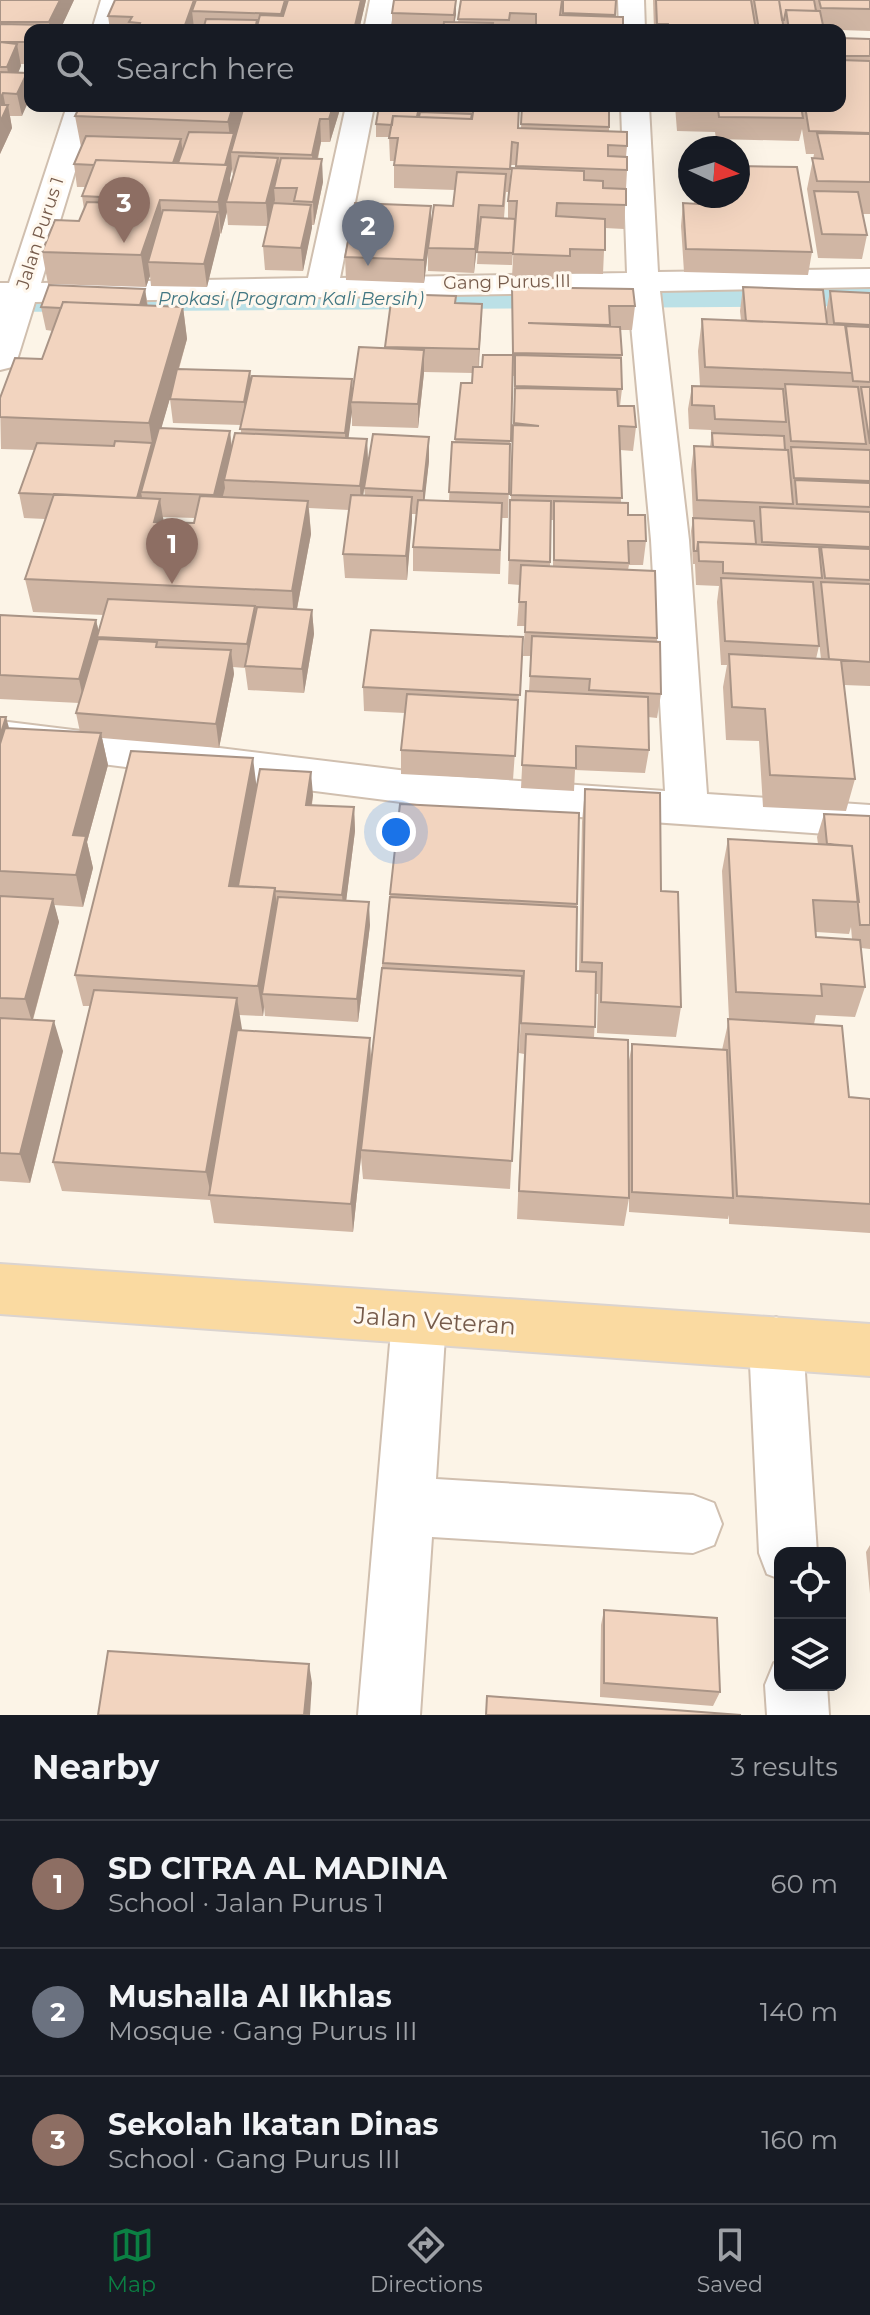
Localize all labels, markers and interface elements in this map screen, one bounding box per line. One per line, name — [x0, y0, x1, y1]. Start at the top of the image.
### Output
search box — [24, 24, 846, 112]
icon: search — [52, 46, 96, 90]
text: Search here — [116, 50, 294, 87]
north arrow — [678, 136, 750, 208]
street label: Jalan Purus 1 — [11, 174, 68, 293]
pin: 3 — [98, 177, 150, 243]
pin: 2 — [342, 200, 394, 266]
street label: Gang Purus III — [443, 270, 571, 294]
water label: Prokasi (Program Kali Bersih) — [158, 288, 424, 310]
pin: 1 — [146, 518, 198, 584]
your location — [376, 812, 416, 852]
street label: Jalan Veteran — [352, 1300, 517, 1341]
map controls — [774, 1547, 846, 1691]
button: locate — [774, 1547, 846, 1619]
button: layers — [774, 1619, 846, 1691]
text: Nearby — [32, 1746, 159, 1788]
text: 3 results — [731, 1751, 838, 1783]
text: SD CITRA AL MADINA — [108, 1850, 447, 1887]
text: 1 — [53, 1868, 63, 1900]
text: 60 m — [771, 1868, 838, 1900]
text: School · Jalan Purus 1 — [108, 1887, 384, 1919]
text: Mushalla Al Ikhlas — [108, 1978, 392, 2015]
text: 2 — [50, 1996, 66, 2028]
text: 140 m — [760, 1996, 838, 2028]
text: Mosque · Gang Purus III — [108, 2015, 418, 2047]
text: Sekolah Ikatan Dinas — [108, 2106, 438, 2143]
text: 3 — [50, 2124, 66, 2156]
text: 160 m — [761, 2124, 838, 2156]
text: School · Gang Purus III — [108, 2143, 401, 2175]
tab: Map — [107, 2223, 156, 2298]
tab: Directions — [370, 2223, 483, 2298]
tab: Saved — [697, 2223, 763, 2298]

